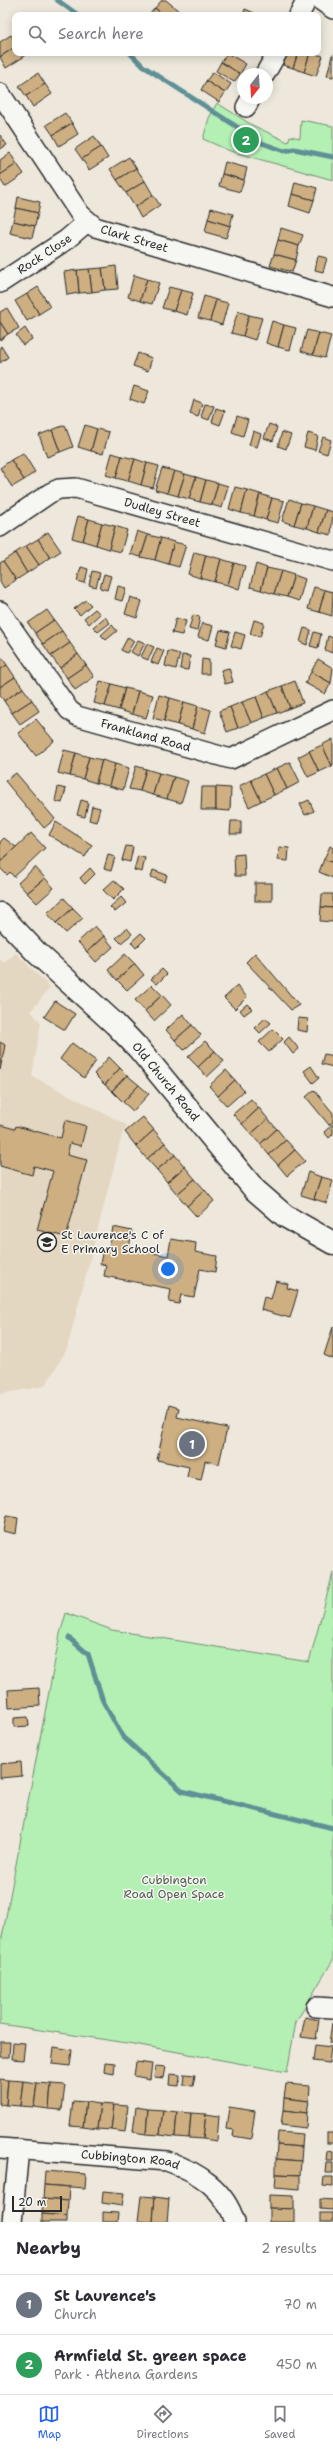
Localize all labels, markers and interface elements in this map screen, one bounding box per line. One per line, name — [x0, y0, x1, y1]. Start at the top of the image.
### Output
search box — [12, 12, 321, 56]
icon: search — [26, 23, 48, 45]
text: Search here — [58, 24, 144, 44]
north arrow — [237, 68, 273, 104]
pin: 2 — [233, 125, 259, 155]
street label: Clark Street — [99, 221, 170, 256]
street label: Rock Close — [14, 230, 76, 278]
street label: Dudley Street — [122, 494, 202, 531]
street label: Frankland Road — [99, 715, 193, 755]
street label: Old Church Road — [128, 1039, 203, 1125]
place label: St Laurence's C of E Primary School — [61, 1227, 165, 1257]
school or university icon: St Laurence's C of E Primary School — [36, 1231, 58, 1253]
your location — [158, 1259, 178, 1279]
pin: 1 — [179, 1429, 205, 1459]
park label: Cubbington Road Open Space — [124, 1872, 225, 1902]
street label: Cubbington Road — [80, 2146, 183, 2173]
scale bar — [12, 2194, 62, 2213]
text: 20 m — [18, 2195, 46, 2210]
text: Nearby — [16, 2237, 81, 2259]
text: 2 results — [261, 2240, 317, 2257]
text: St Laurence's — [54, 2286, 156, 2306]
text: 1 — [26, 2296, 32, 2313]
text: 70 m — [283, 2296, 317, 2313]
text: Church — [54, 2306, 97, 2323]
text: Armfield St. green space — [54, 2346, 247, 2366]
text: 2 — [24, 2356, 34, 2373]
text: 450 m — [276, 2356, 317, 2373]
text: Park · Athena Gardens — [54, 2366, 198, 2383]
tab: Map — [38, 2403, 61, 2442]
tab: Directions — [136, 2403, 189, 2442]
tab: Saved — [264, 2403, 295, 2442]

